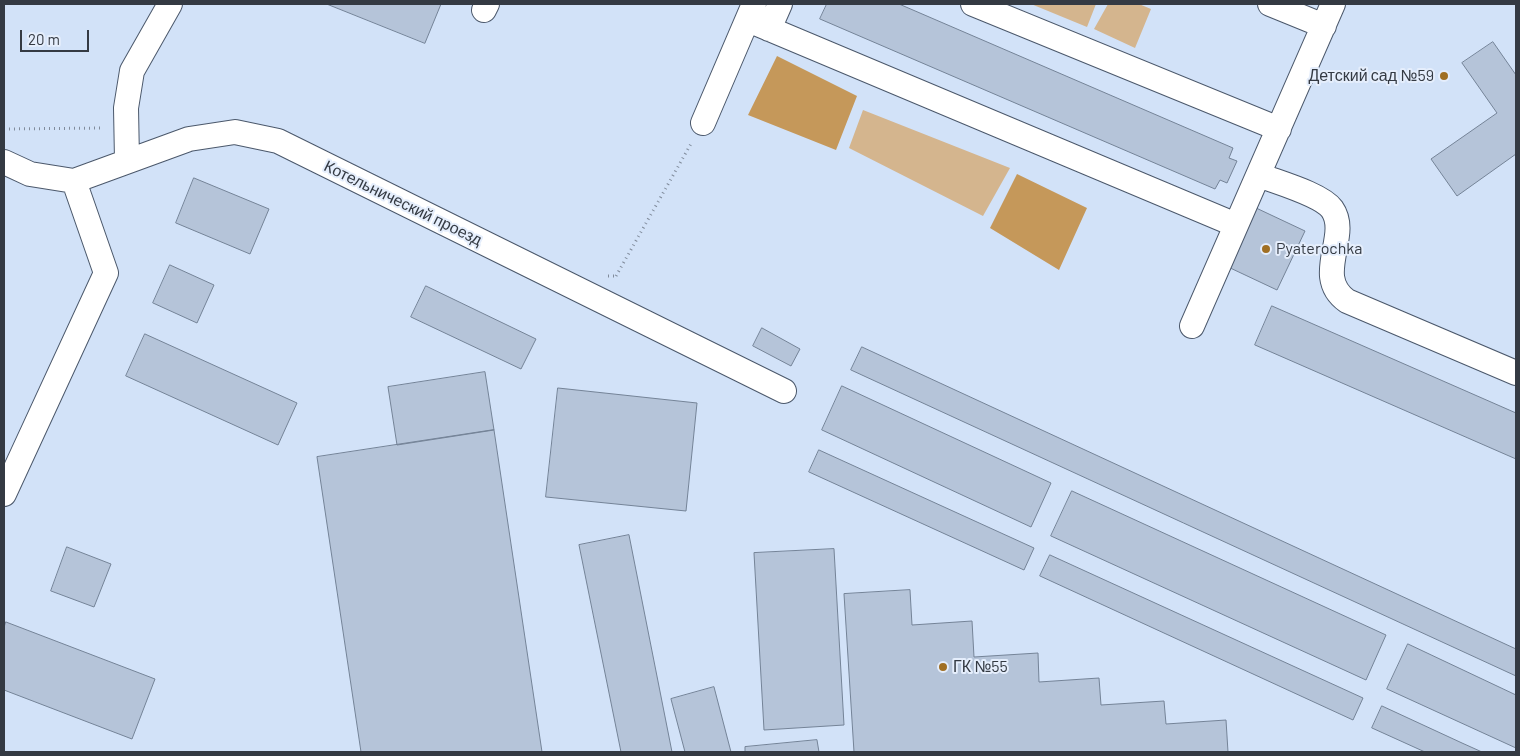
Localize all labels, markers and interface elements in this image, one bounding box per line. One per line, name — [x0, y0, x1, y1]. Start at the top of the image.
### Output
scale bar — [22, 20, 91, 52]
text: 20 m — [28, 30, 60, 48]
place label: Детский сад №59 — [1308, 66, 1434, 86]
marker: Детский сад №59 — [1438, 70, 1450, 82]
street label: Котельнический проезд — [321, 156, 485, 250]
place label: Pyaterochka — [1276, 239, 1362, 259]
marker: Pyaterochka — [1260, 243, 1272, 255]
place label: ГК №55 — [953, 657, 1008, 677]
marker: ГК №55 — [937, 661, 949, 673]

